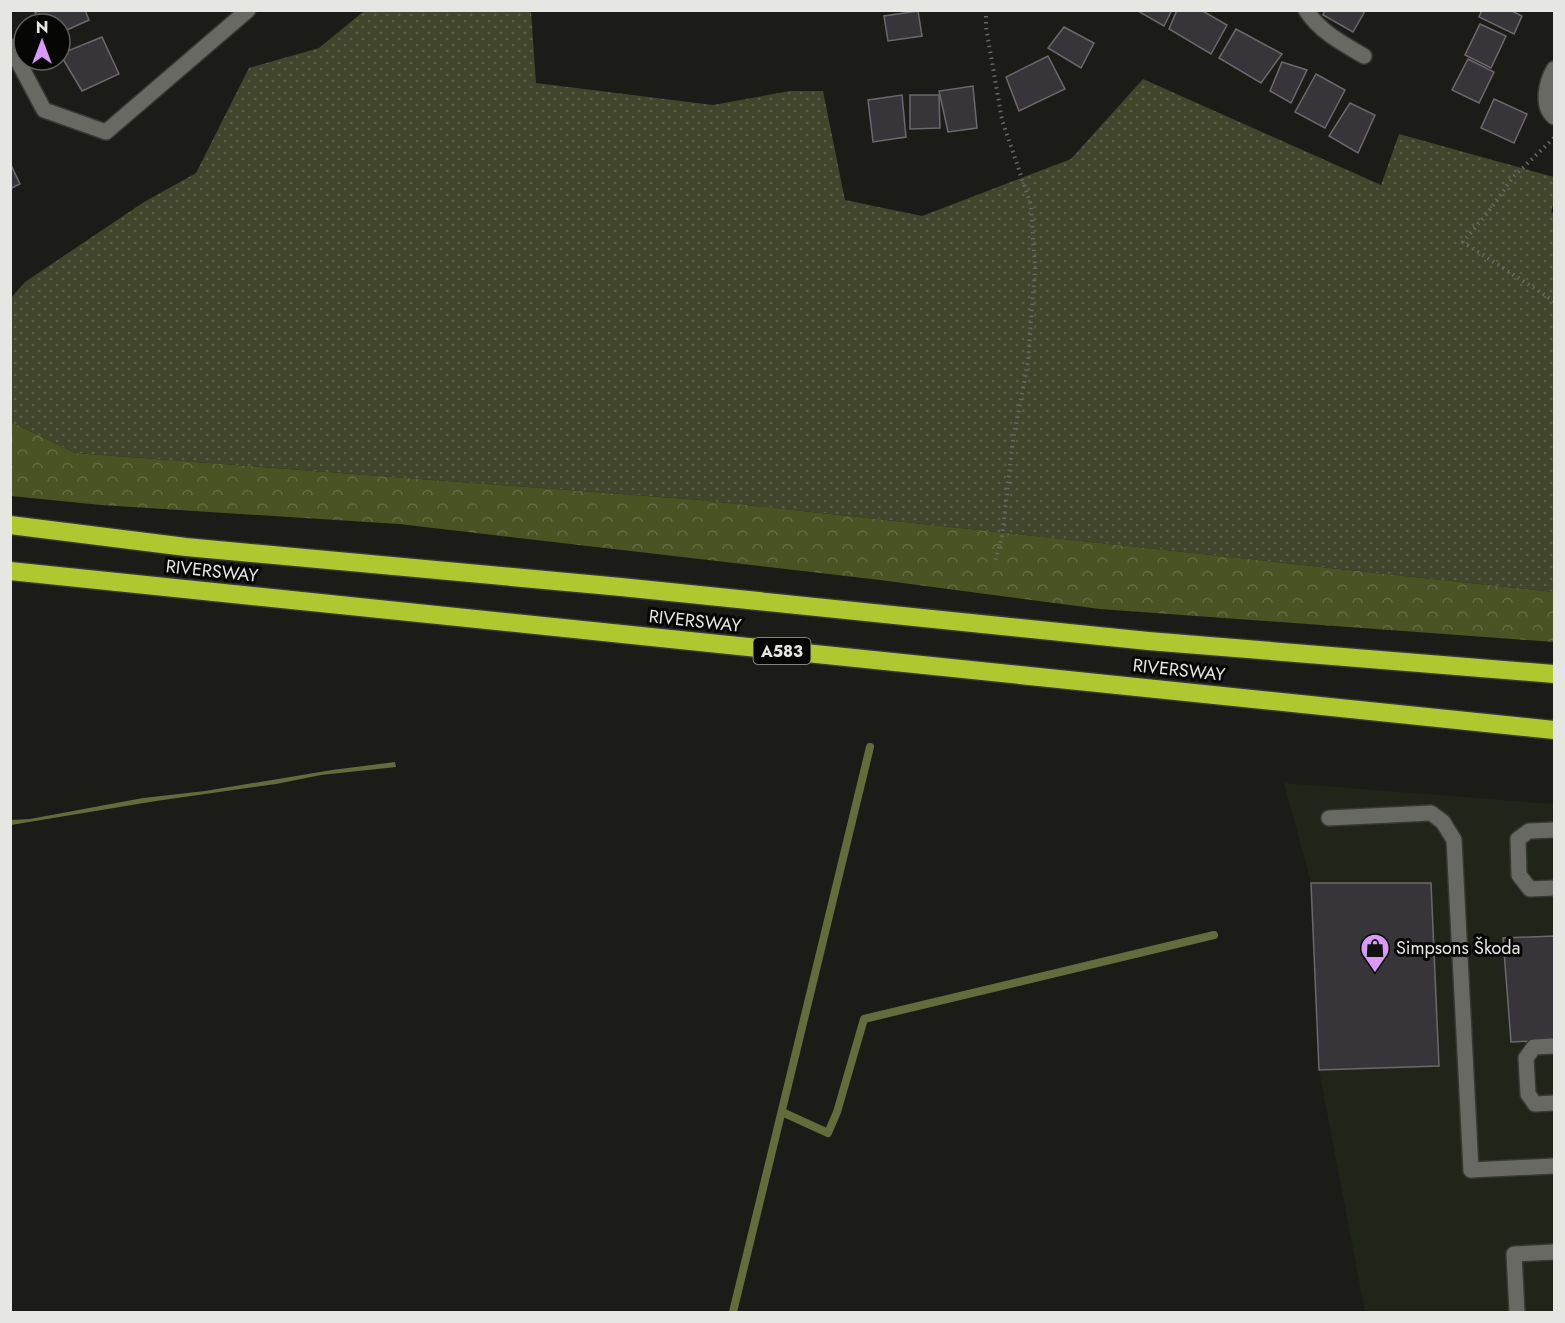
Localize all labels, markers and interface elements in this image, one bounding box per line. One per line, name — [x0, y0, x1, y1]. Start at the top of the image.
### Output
north arrow — [12, 12, 72, 72]
text: N — [36, 16, 48, 39]
street label: RIVERSWAY — [164, 553, 260, 589]
street label: RIVERSWAY — [647, 603, 743, 639]
road number: A583 — [754, 638, 810, 664]
street label: RIVERSWAY — [1131, 652, 1227, 688]
shop icon: Simpsons Škoda — [1359, 932, 1391, 974]
place label: Simpsons Škoda — [1396, 935, 1520, 961]

